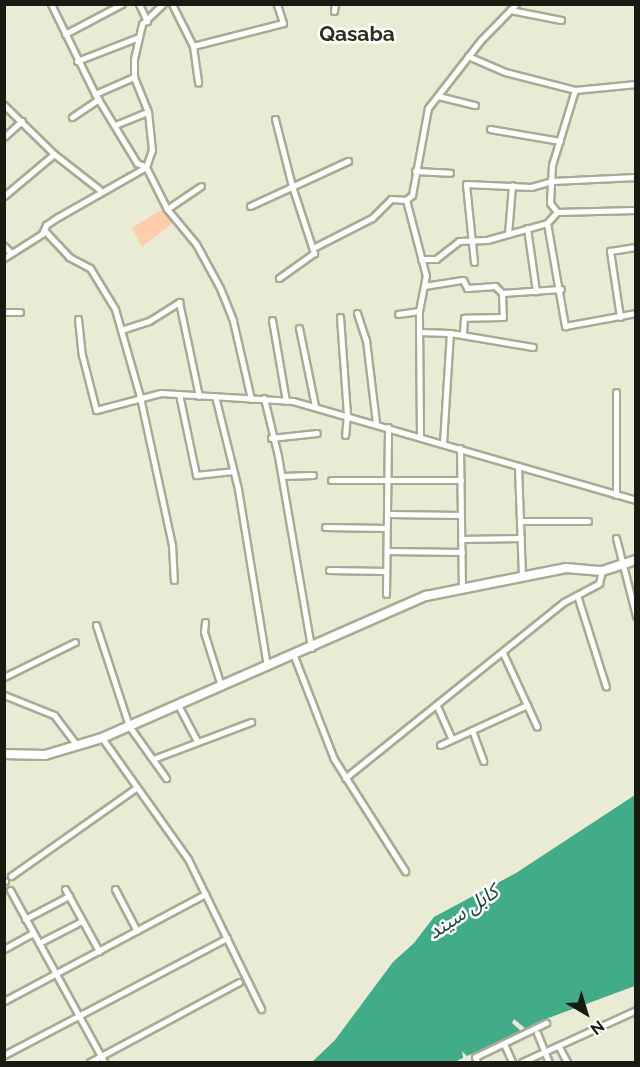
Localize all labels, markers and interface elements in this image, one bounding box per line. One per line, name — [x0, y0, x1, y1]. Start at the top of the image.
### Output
district label: Qasaba — [319, 21, 395, 47]
water label: کابل سيند — [423, 880, 503, 944]
north arrow — [556, 983, 616, 1043]
text: N — [587, 1016, 608, 1039]

